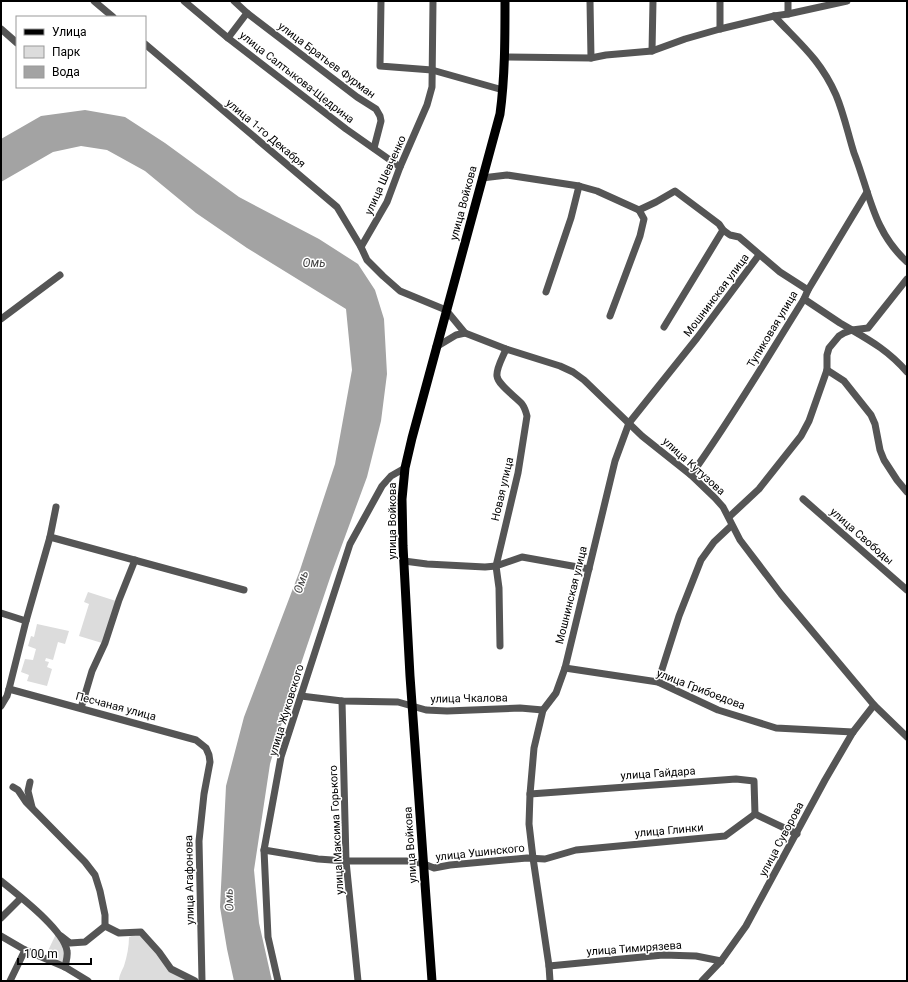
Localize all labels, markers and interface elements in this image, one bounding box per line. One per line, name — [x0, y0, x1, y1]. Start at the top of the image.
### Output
legend — [16, 16, 146, 88]
street label: улица Братьев Фурман — [276, 20, 378, 101]
text: Улица — [52, 25, 87, 39]
street label: улица Салтыкова-Щедрина — [237, 29, 357, 126]
text: Парк — [52, 45, 81, 59]
text: Вода — [52, 65, 80, 79]
street label: улица 1-го Декабря — [223, 96, 308, 170]
street label: улица Шевченко — [362, 133, 409, 217]
street label: улица Войкова — [447, 164, 480, 242]
street label: Мошнинская улица — [681, 251, 752, 339]
water label: Омь — [303, 256, 325, 270]
street label: Тупиковая улица — [744, 288, 801, 370]
street label: улица Кутузова — [660, 435, 728, 498]
street label: Новая улица — [489, 456, 516, 522]
street label: улица Войкова — [386, 483, 399, 559]
street label: улица Свободы — [827, 505, 896, 567]
street label: Мошнинская улица — [553, 545, 590, 645]
water label: Омь — [291, 569, 311, 595]
street label: улица Жуковского — [266, 663, 307, 757]
street label: улица Грибоедова — [655, 667, 747, 712]
street label: Песчаная улица — [74, 690, 158, 723]
street label: улица Чкалова — [430, 691, 508, 706]
street label: улица Гайдара — [620, 764, 696, 783]
street label: улица Максима Горького — [327, 765, 346, 895]
street label: улица Суворова — [756, 800, 807, 879]
street label: улица Войкова — [401, 806, 420, 884]
street label: улица Глинки — [634, 821, 704, 840]
street label: улица Агафонова — [182, 835, 197, 925]
street label: улица Ушинского — [435, 841, 525, 864]
water label: Омь — [222, 888, 236, 912]
street label: улица Тимирязева — [586, 939, 682, 958]
scale bar — [18, 940, 91, 966]
text: 100 m — [24, 947, 58, 961]

